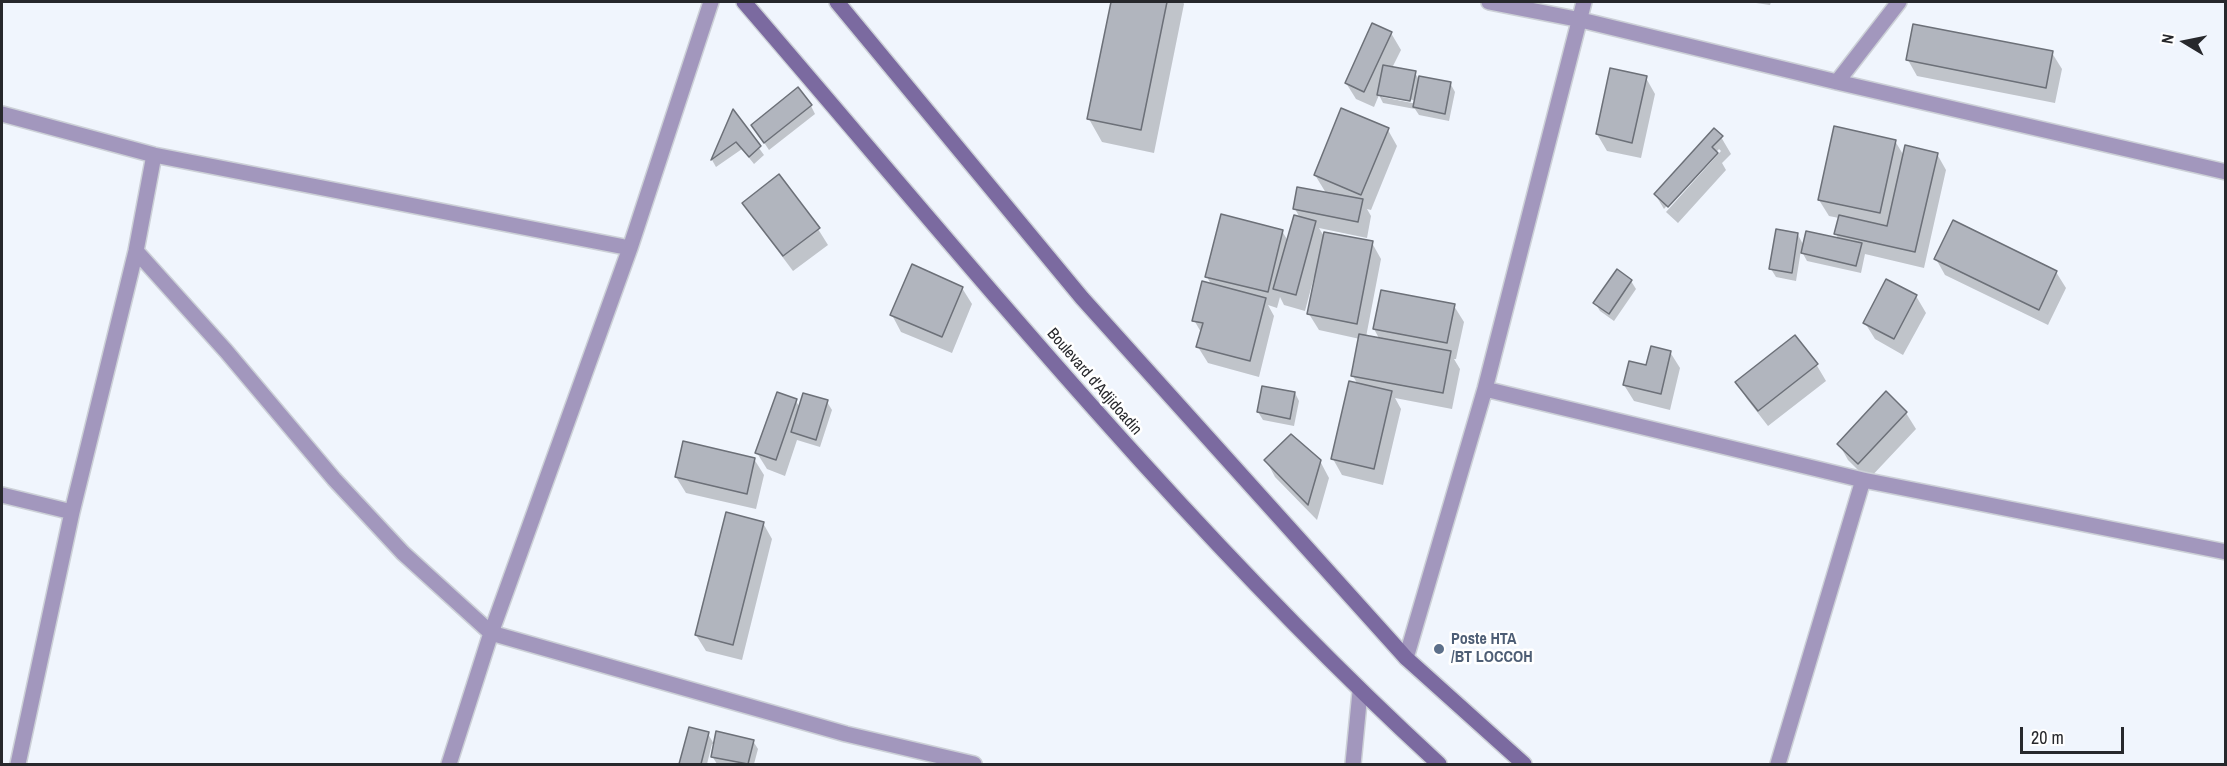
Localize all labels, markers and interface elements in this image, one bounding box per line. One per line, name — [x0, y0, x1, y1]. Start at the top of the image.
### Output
north arrow — [2155, 12, 2215, 72]
text: N — [2156, 32, 2179, 45]
street label: Boulevard d'Adjidoadin — [1042, 325, 1146, 439]
place label: Poste HTA /BT LOCCOH — [1451, 630, 1533, 668]
marker: Poste HTA /BT LOCCOH — [1432, 642, 1446, 656]
scale bar — [2023, 715, 2126, 753]
text: 20 m — [2031, 725, 2064, 750]

